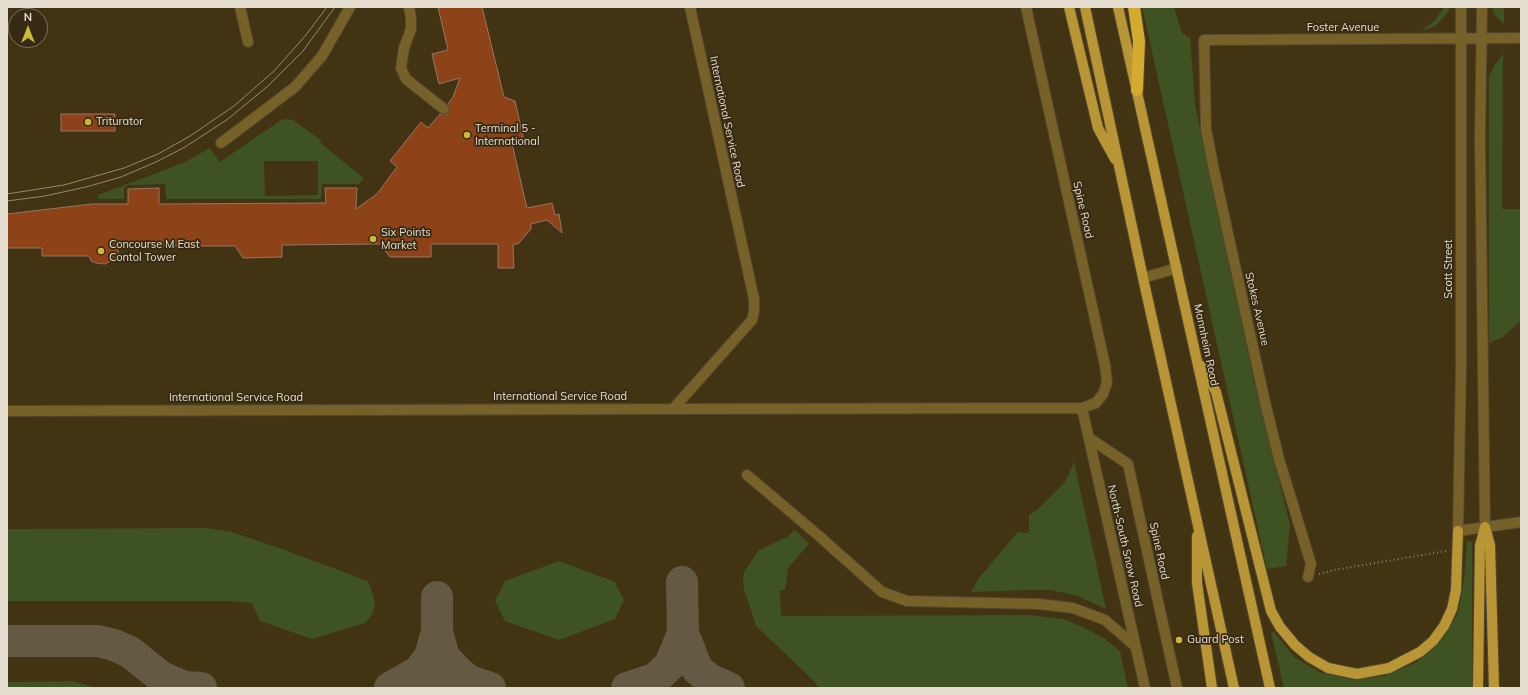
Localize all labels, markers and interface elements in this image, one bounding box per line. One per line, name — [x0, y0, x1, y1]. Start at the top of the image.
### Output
north arrow — [8, 8, 48, 48]
text: N — [24, 10, 32, 24]
street label: Foster Avenue — [1307, 21, 1379, 35]
street label: International Service Road — [707, 55, 747, 189]
place label: Triturator — [96, 115, 143, 129]
marker: Triturator — [83, 117, 93, 127]
place label: Terminal 5 - International — [475, 122, 540, 148]
marker: Terminal 5 - International — [462, 130, 472, 140]
street label: Spine Road — [1070, 180, 1096, 240]
place label: Six Points Market — [381, 226, 431, 252]
marker: Six Points Market — [368, 234, 378, 244]
place label: Concourse M East Contol Tower — [109, 238, 200, 264]
street label: Scott Street — [1442, 239, 1456, 299]
marker: Concourse M East Contol Tower — [96, 246, 106, 256]
street label: Stokes Avenue — [1242, 271, 1272, 347]
street label: Mannheim Road — [1191, 303, 1221, 387]
street label: International Service Road — [493, 390, 627, 404]
street label: International Service Road — [169, 391, 303, 405]
street label: North-South Snow Road — [1104, 484, 1146, 608]
street label: Spine Road — [1146, 521, 1172, 581]
place label: Guard Post — [1187, 633, 1244, 647]
marker: Guard Post — [1174, 635, 1184, 645]

